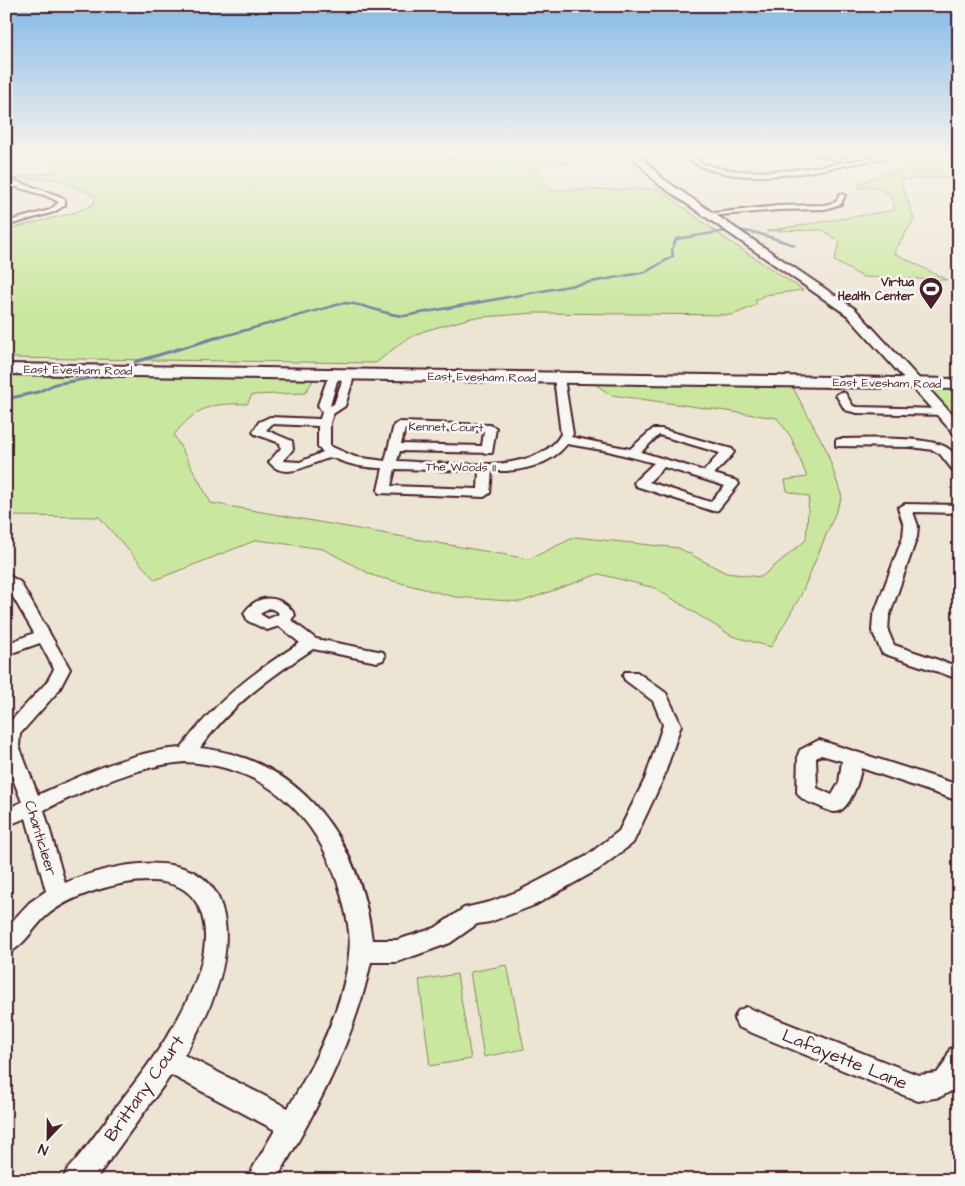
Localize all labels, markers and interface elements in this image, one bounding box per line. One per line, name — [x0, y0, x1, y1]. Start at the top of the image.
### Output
place label: Virtua Health Center — [838, 274, 915, 305]
sports icon: Virtua Health Center — [918, 276, 944, 310]
street label: East Evesham Road — [24, 361, 132, 380]
street label: East Evesham Road — [428, 368, 536, 387]
street label: East Evesham Road — [833, 374, 941, 393]
street label: Kennet Court — [408, 418, 484, 437]
street label: The Woods II — [426, 458, 496, 477]
street label: Chanticleer — [19, 798, 62, 878]
street label: Lafayette Lane — [778, 1023, 911, 1097]
street label: Brittany Court — [98, 1030, 192, 1147]
north arrow — [22, 1114, 72, 1164]
text: N — [35, 1138, 51, 1160]

